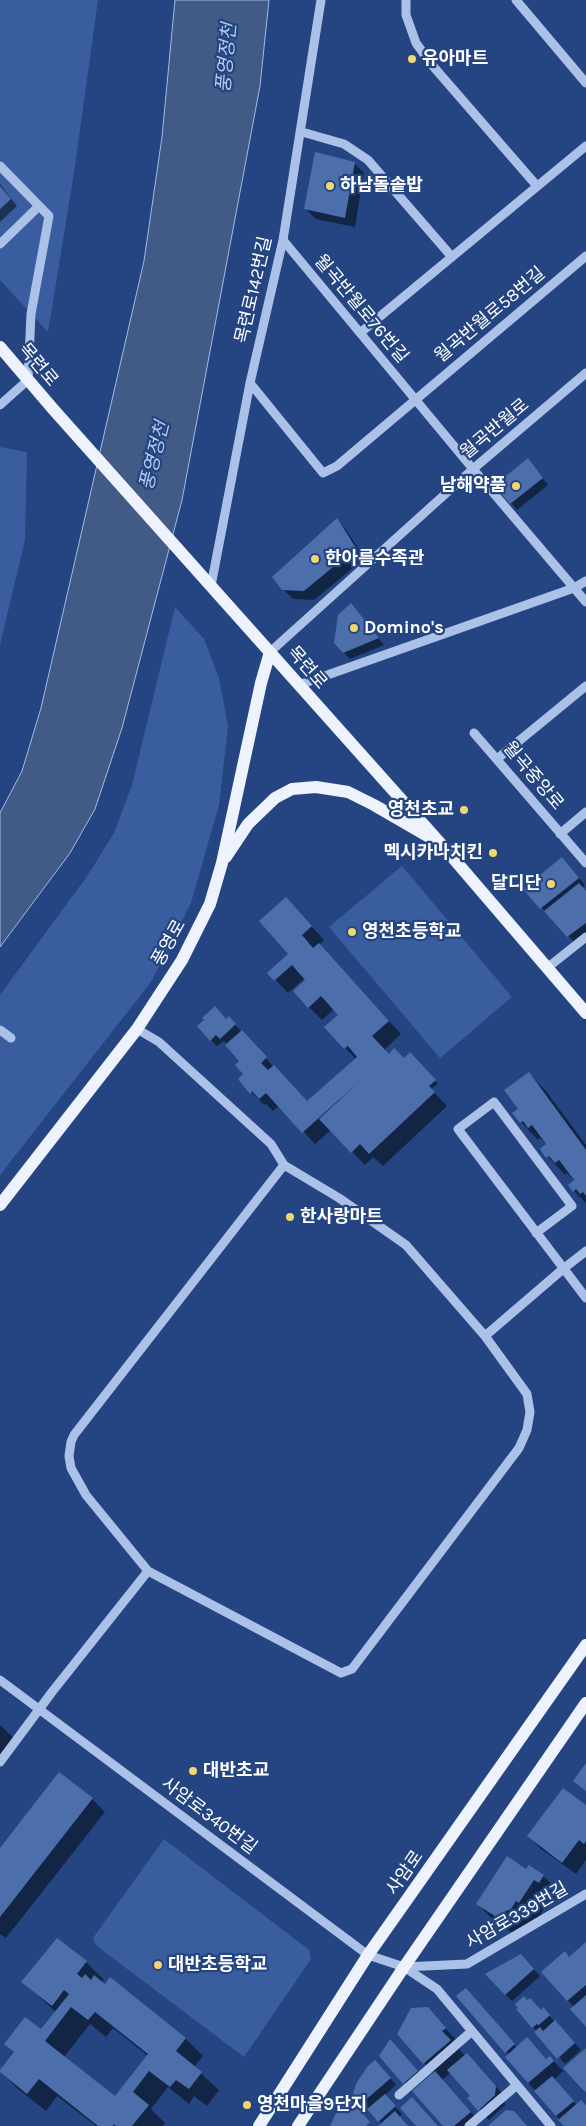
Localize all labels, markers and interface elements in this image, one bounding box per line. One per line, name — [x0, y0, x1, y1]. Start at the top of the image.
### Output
water label: 풍영정천 — [213, 22, 241, 94]
place label: 유아마트 — [422, 48, 488, 70]
marker: 유아마트 — [406, 53, 418, 65]
place label: 하남돌솥밥 — [340, 175, 423, 197]
marker: 하남돌솥밥 — [324, 180, 336, 192]
street label: 목련로142번길 — [231, 234, 277, 346]
street label: 월곡반월로76번길 — [309, 250, 413, 368]
street label: 월곡반월로58번길 — [431, 263, 549, 367]
street label: 목련로 — [14, 339, 62, 391]
street label: 월곡반월로 — [456, 394, 534, 464]
water label: 풍영정천 — [135, 419, 175, 493]
place label: 남해약품 — [440, 475, 506, 497]
marker: 남해약품 — [510, 480, 522, 492]
place label: 한아름수족관 — [325, 548, 424, 570]
marker: 한아름수족관 — [309, 553, 321, 565]
place label: Domino's — [364, 617, 444, 639]
marker: Domino's — [348, 622, 360, 634]
street label: 목련로 — [283, 642, 331, 694]
street label: 월곡중앙로 — [498, 737, 568, 815]
place label: 영천초교 — [388, 799, 454, 821]
marker: 영천초교 — [458, 804, 470, 816]
place label: 멕시카나치킨 — [384, 842, 483, 864]
marker: 멕시카나치킨 — [487, 847, 499, 859]
place label: 달디단 — [491, 873, 541, 895]
marker: 달디단 — [545, 878, 557, 890]
street label: 풍영로 — [148, 916, 190, 970]
place label: 영천초등학교 — [362, 921, 461, 943]
marker: 영천초등학교 — [346, 926, 358, 938]
place label: 한사랑마트 — [300, 1206, 383, 1228]
marker: 한사랑마트 — [284, 1211, 296, 1223]
place label: 대반초교 — [203, 1760, 269, 1782]
marker: 대반초교 — [187, 1765, 199, 1777]
street label: 사암로340번길 — [157, 1773, 261, 1859]
street label: 사암로 — [382, 1846, 428, 1900]
street label: 사암로339번길 — [462, 1878, 572, 1954]
place label: 대반초등학교 — [168, 1954, 267, 1976]
marker: 대반초등학교 — [152, 1959, 164, 1971]
place label: 영천마을9단지 — [257, 2094, 367, 2116]
marker: 영천마을9단지 — [241, 2099, 253, 2111]

